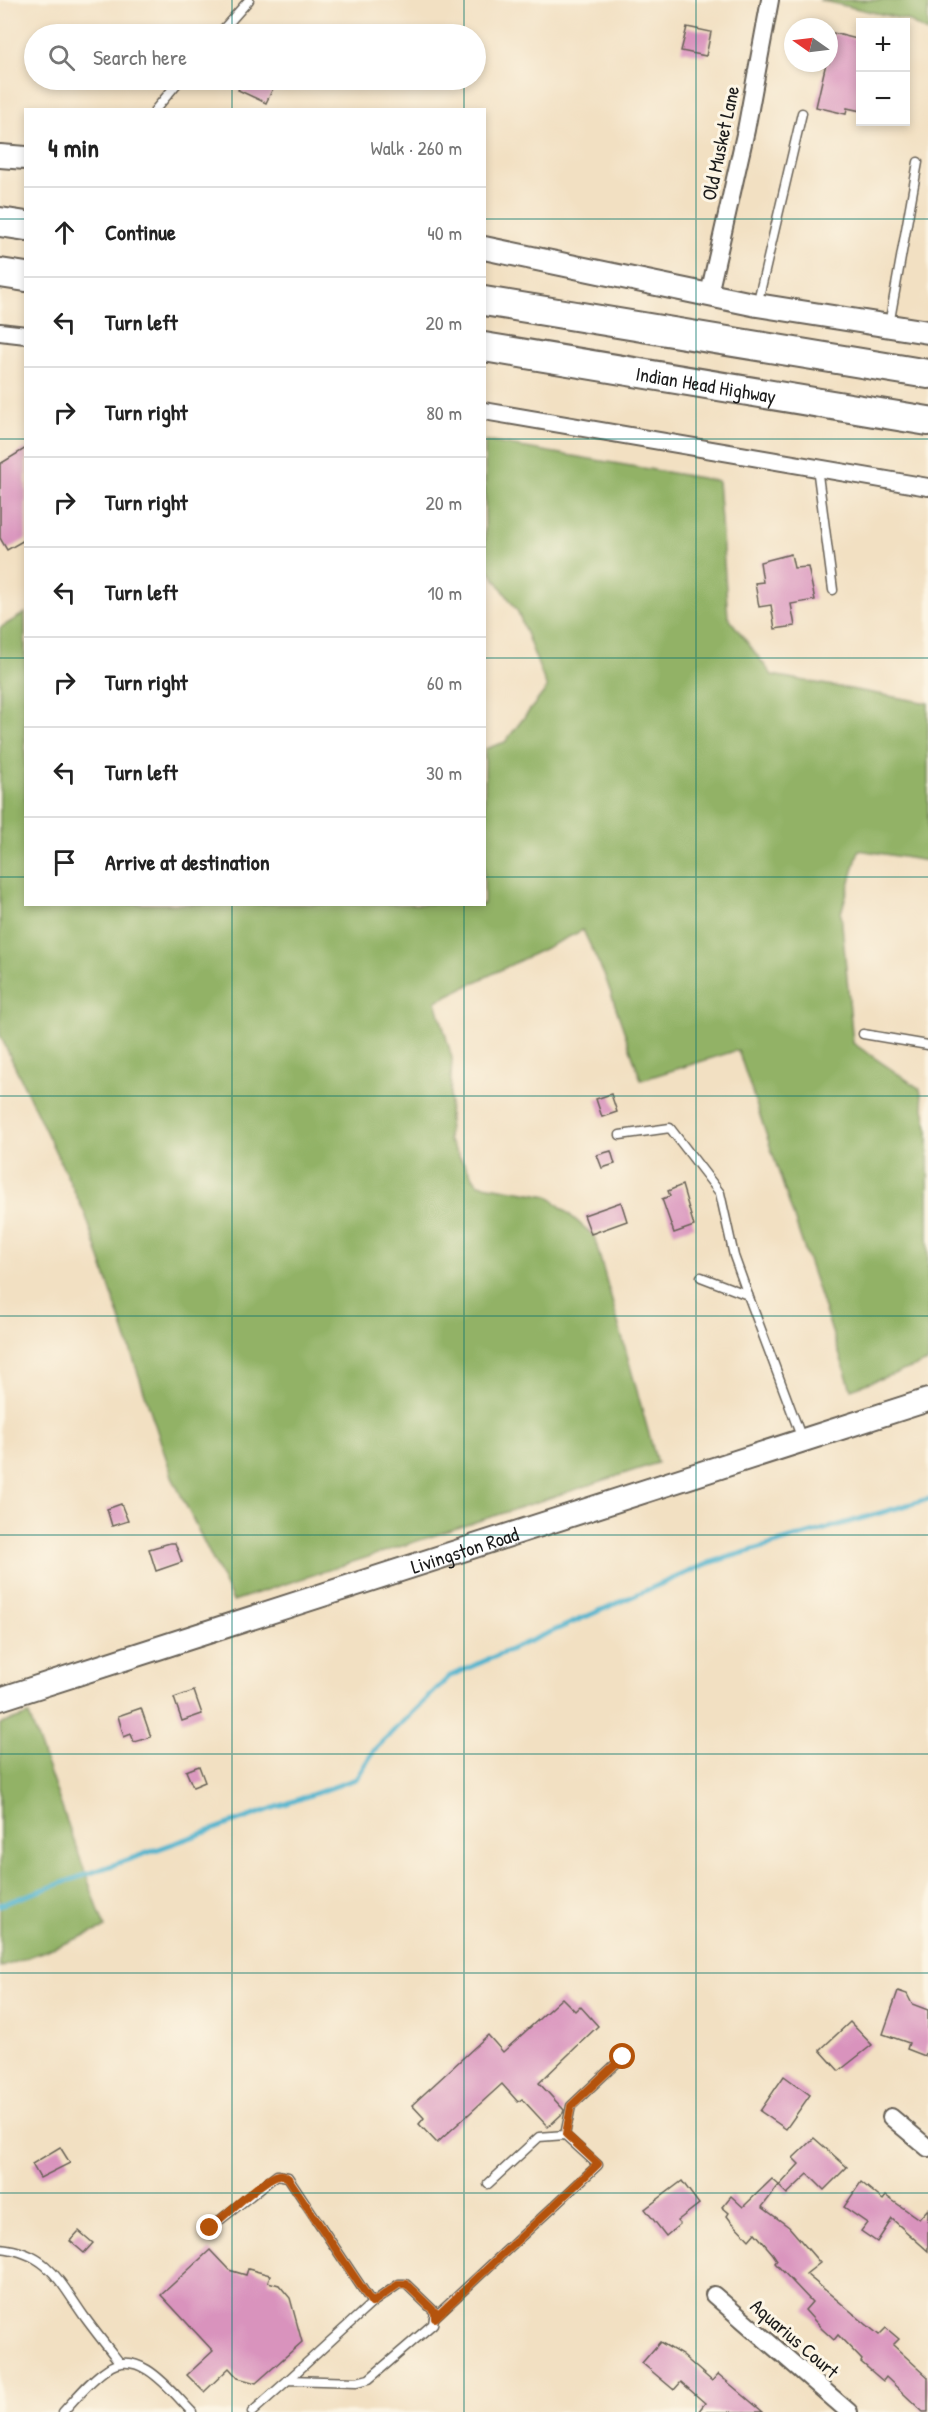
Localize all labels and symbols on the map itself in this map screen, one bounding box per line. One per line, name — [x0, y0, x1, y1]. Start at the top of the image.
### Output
north arrow — [784, 18, 838, 72]
street label: Old Musket Lane — [695, 83, 745, 203]
street label: Indian Head Highway — [634, 359, 778, 409]
street label: Livingston Road — [407, 1519, 522, 1579]
route start — [609, 2043, 635, 2069]
route end — [196, 2214, 222, 2240]
street label: Aquarius Court — [745, 2292, 846, 2385]

